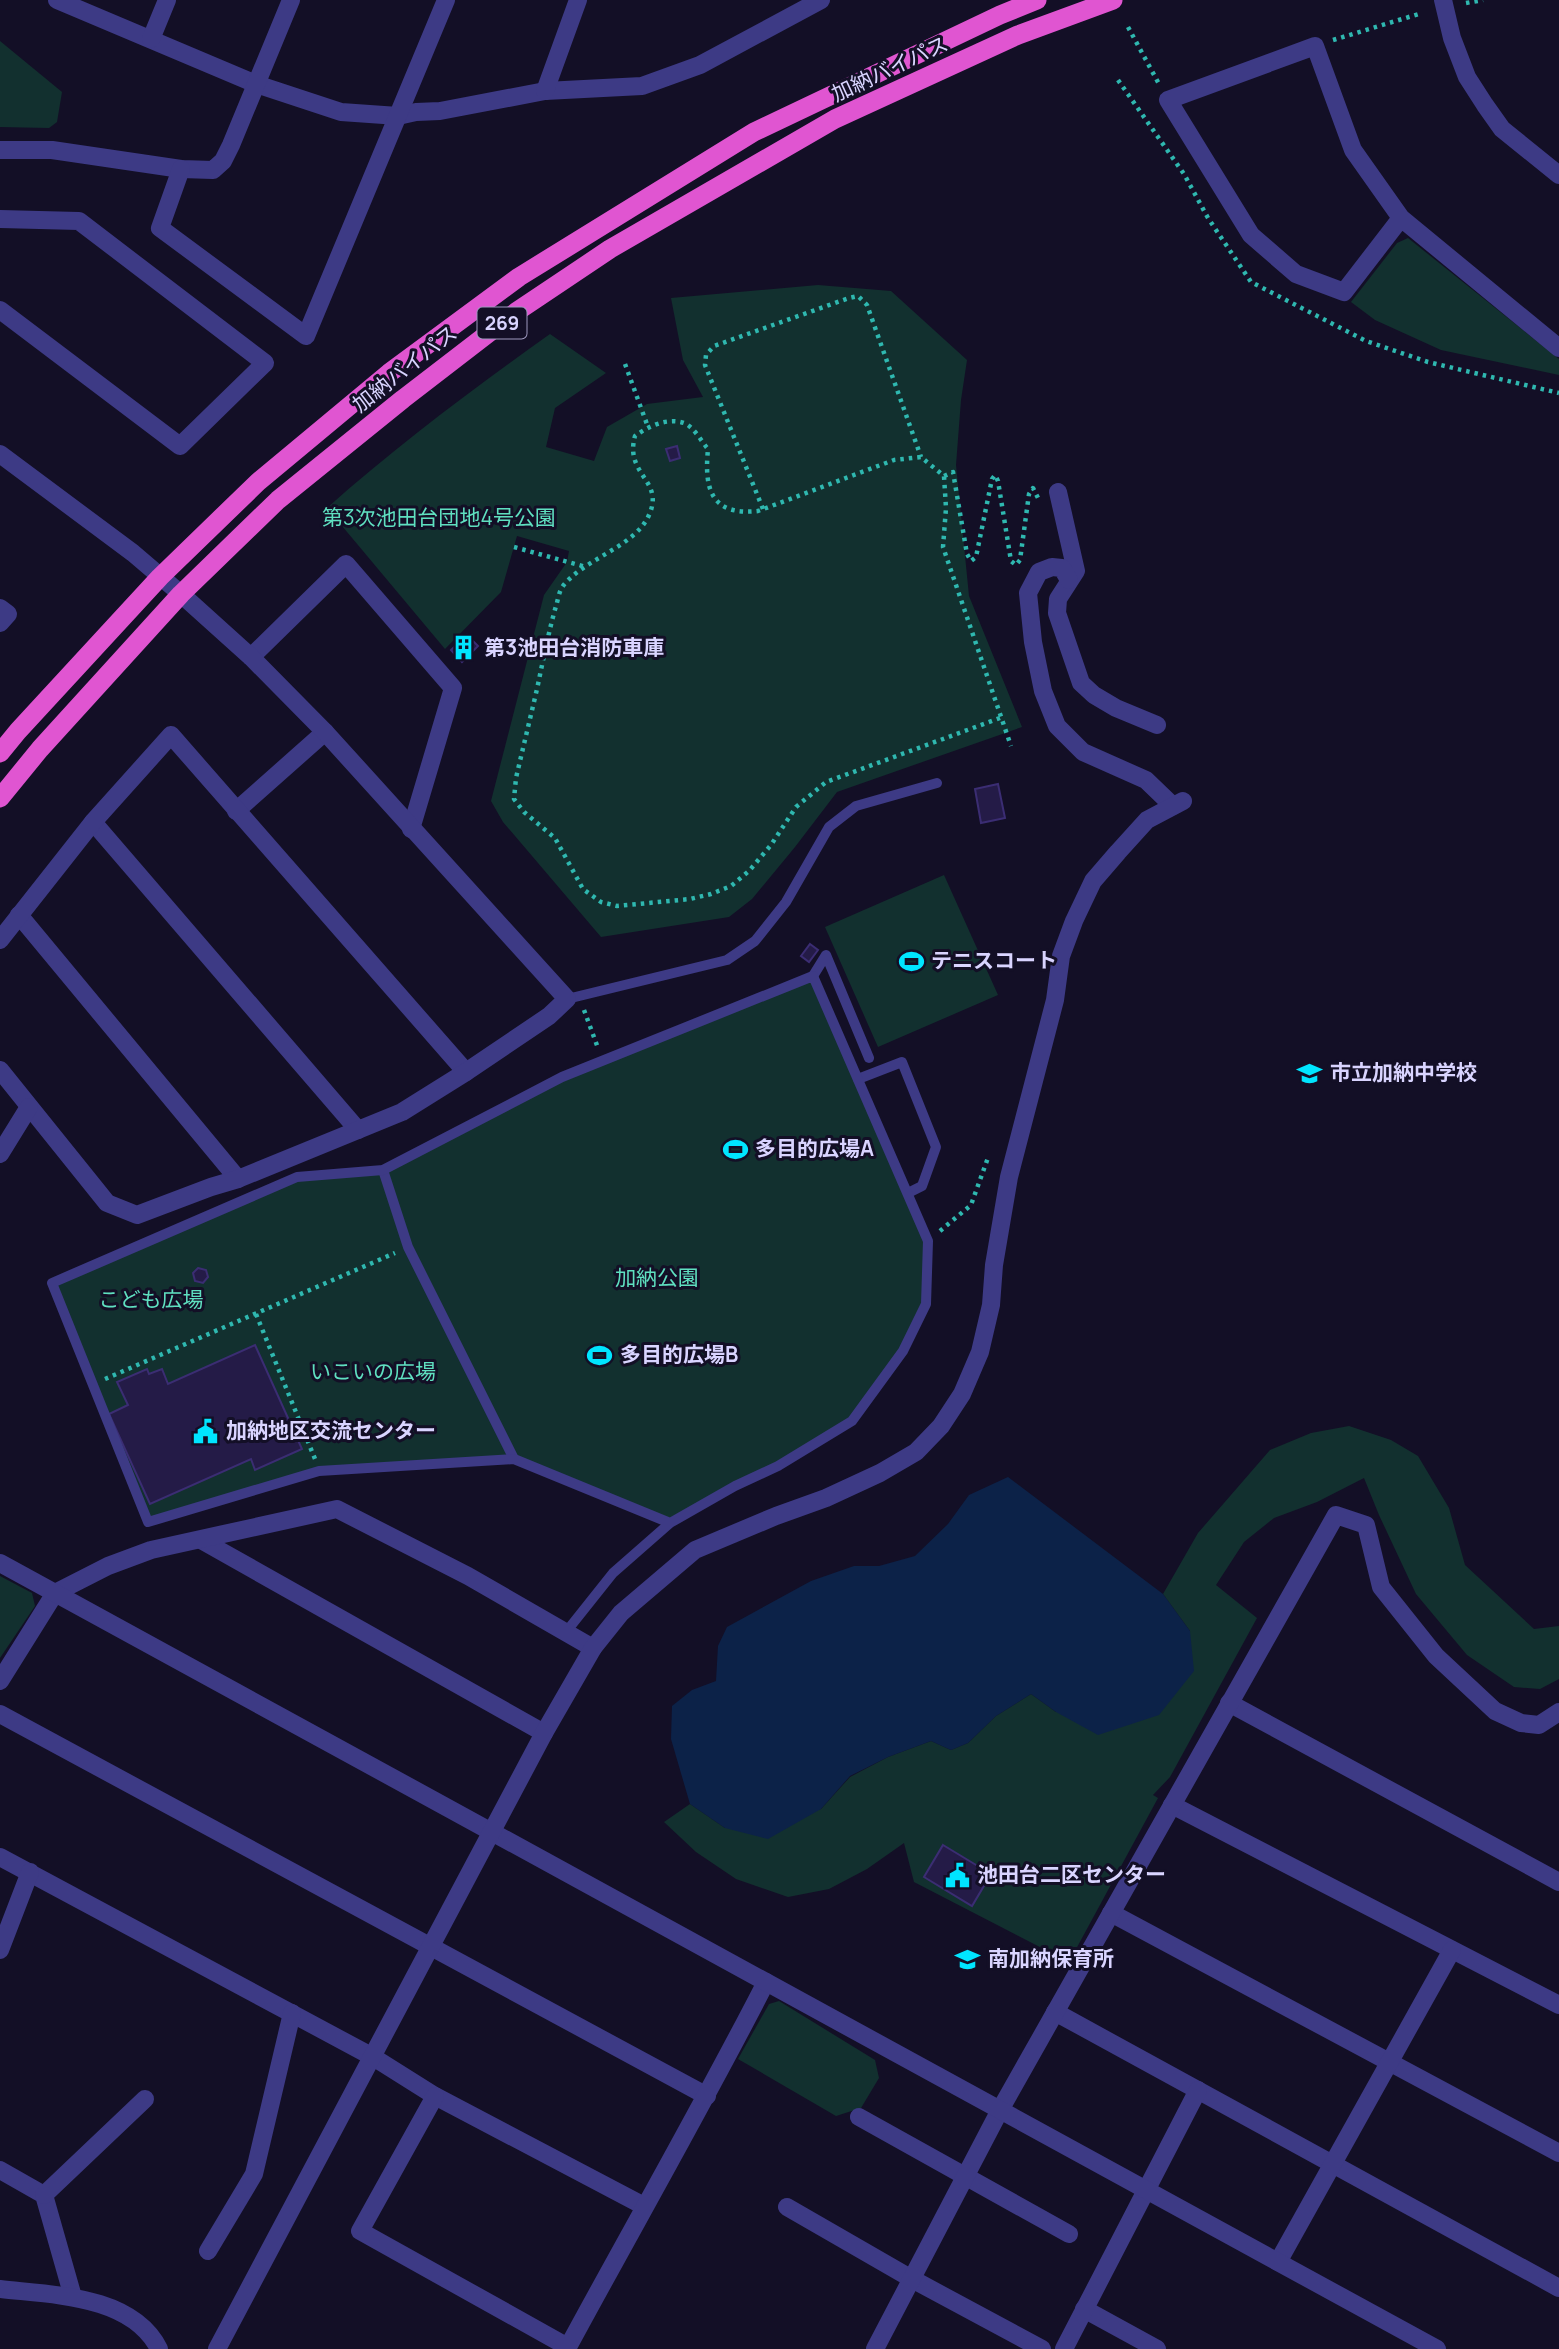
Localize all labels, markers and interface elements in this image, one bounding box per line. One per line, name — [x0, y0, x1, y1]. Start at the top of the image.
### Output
street label: 加納バイパス — [827, 29, 952, 107]
road number: 269 — [477, 308, 526, 338]
street label: 加納バイパス — [346, 319, 462, 418]
park label: 第3次池田台団地4号公園 — [322, 503, 556, 531]
place label: 第3池田台消防車庫 — [484, 633, 664, 661]
building icon: 第3池田台消防車庫 — [450, 634, 478, 662]
place label: テニスコート — [931, 946, 1057, 974]
sports icon: テニスコート — [897, 947, 925, 975]
place label: 市立加納中学校 — [1330, 1058, 1477, 1086]
school or university icon: 市立加納中学校 — [1296, 1059, 1324, 1087]
place label: 多目的広場A — [755, 1134, 874, 1162]
sports icon: 多目的広場A — [721, 1135, 749, 1163]
park label: 加納公園 — [615, 1263, 699, 1291]
park label: こども広場 — [99, 1285, 204, 1313]
place label: 多目的広場B — [620, 1340, 738, 1368]
sports icon: 多目的広場B — [586, 1341, 614, 1369]
park label: いこいの広場 — [310, 1357, 436, 1385]
place label: 加納地区交流センター — [226, 1416, 436, 1444]
public building icon: 加納地区交流センター — [192, 1417, 220, 1445]
place label: 池田台二区センター — [977, 1860, 1166, 1888]
public building icon: 池田台二区センター — [943, 1861, 971, 1889]
place label: 南加納保育所 — [988, 1944, 1114, 1972]
school or university icon: 南加納保育所 — [954, 1945, 982, 1973]

